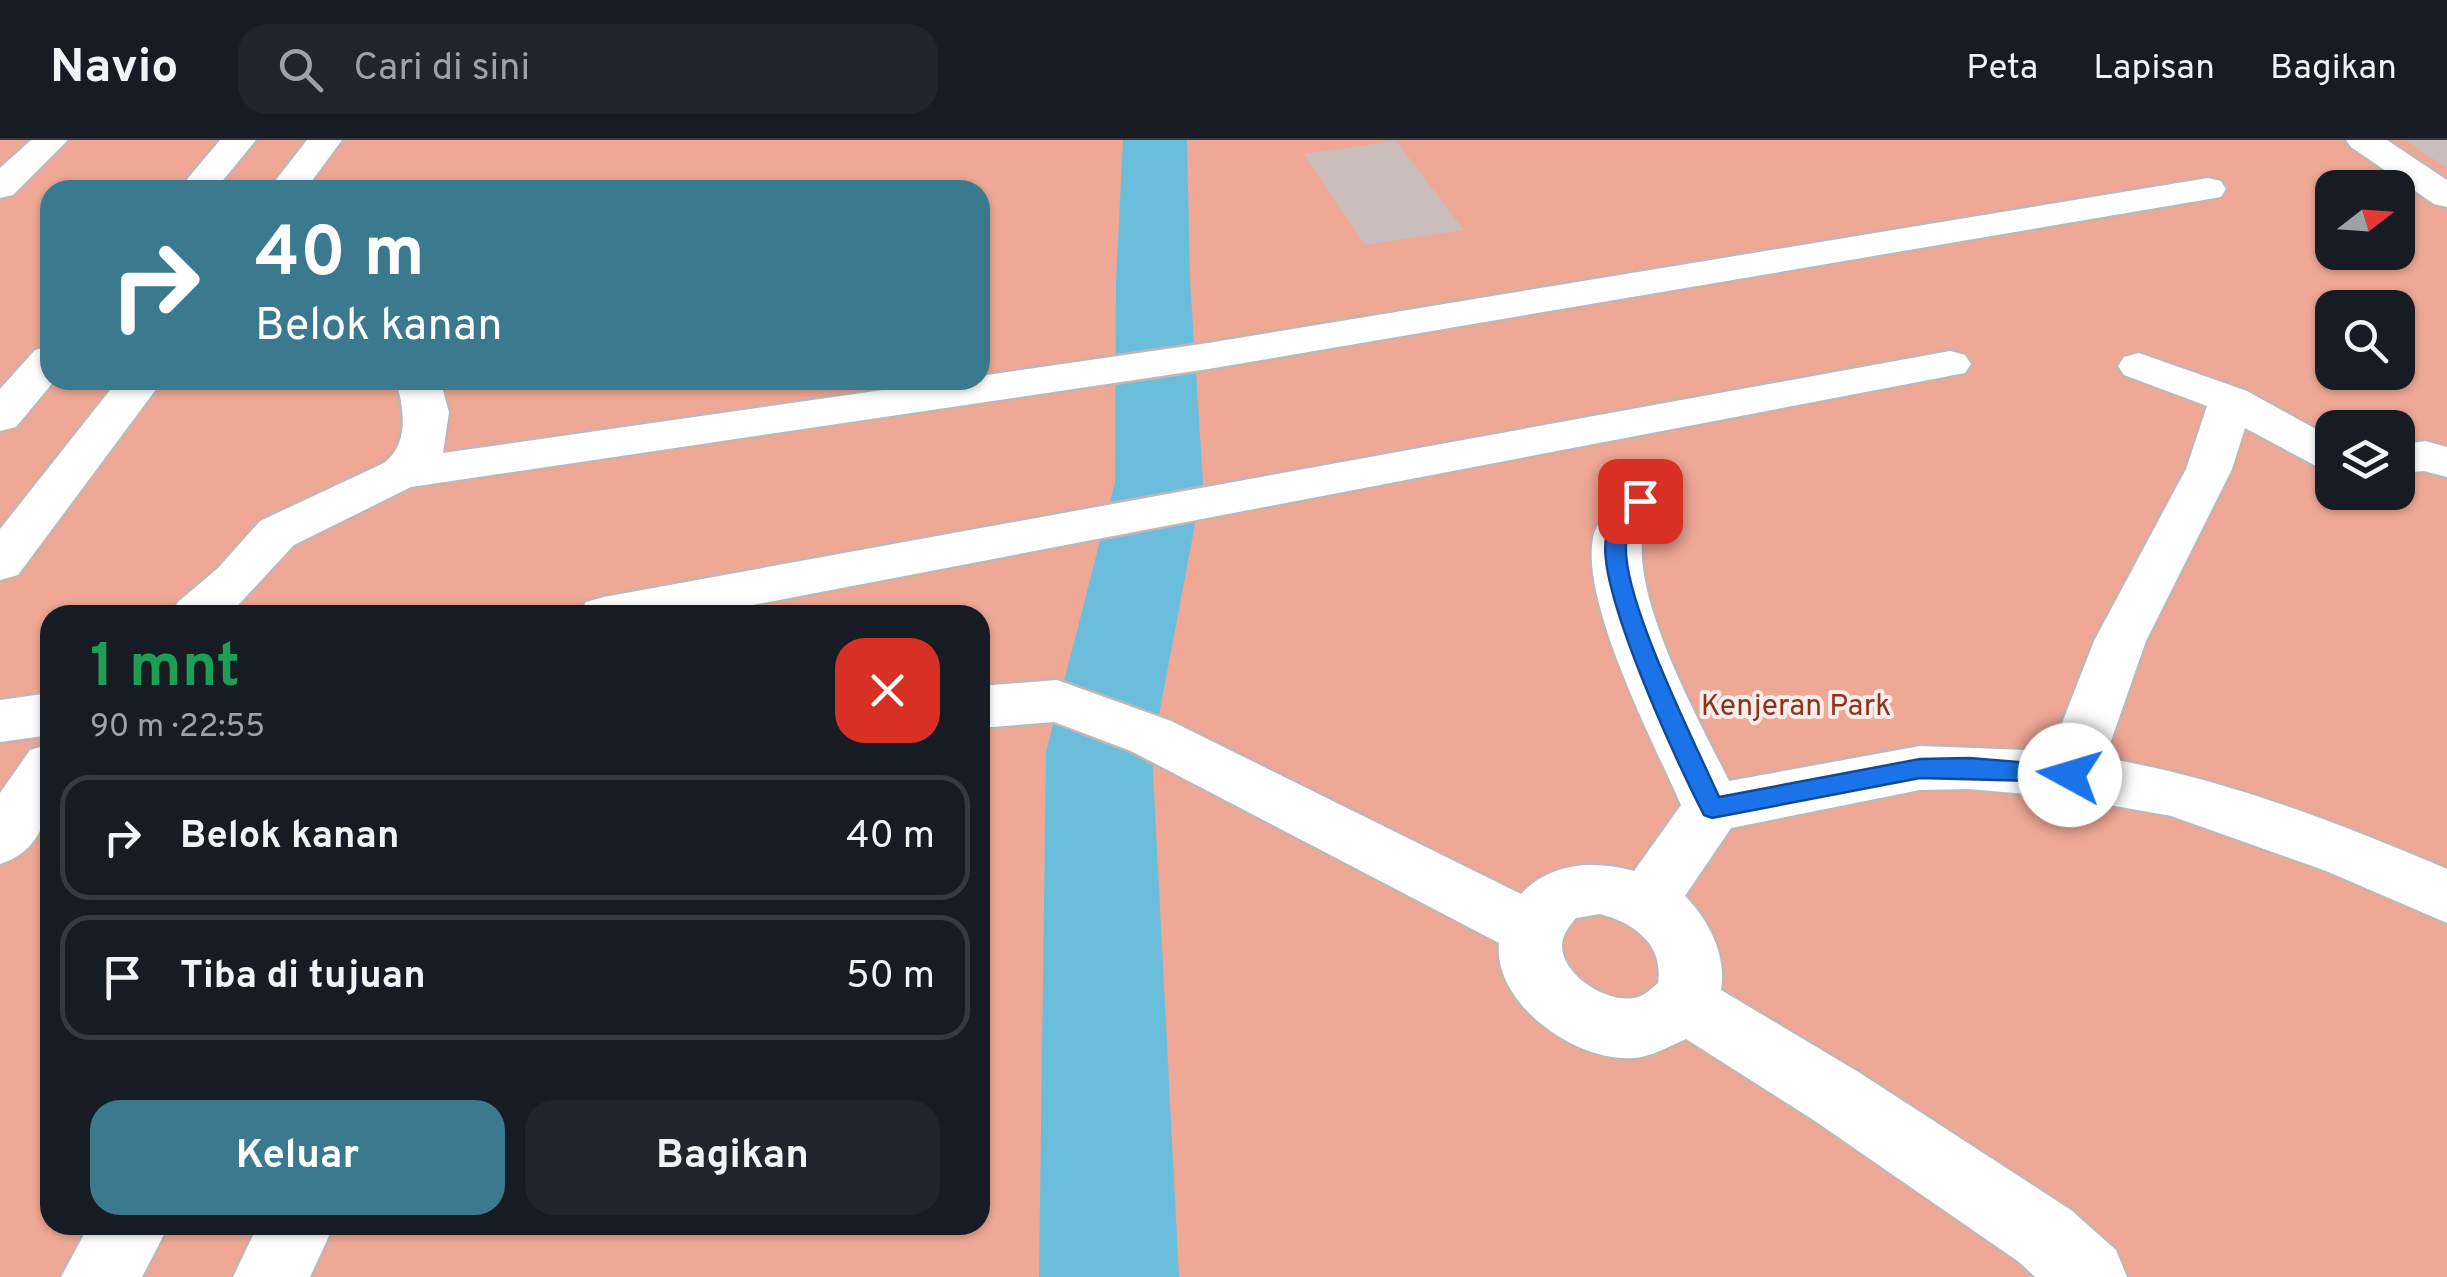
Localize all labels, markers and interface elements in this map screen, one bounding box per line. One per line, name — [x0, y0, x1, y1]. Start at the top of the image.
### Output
search box — [238, 24, 938, 114]
text: Navio — [50, 39, 178, 99]
icon: search — [273, 42, 328, 97]
text: Cari di sini — [353, 45, 530, 94]
text: Peta — [1966, 47, 2038, 91]
text: Lapisan — [2093, 47, 2215, 91]
text: Bagikan — [2270, 47, 2397, 91]
north arrow — [2315, 170, 2415, 270]
map controls — [2315, 170, 2415, 510]
text: 40 m — [255, 212, 425, 301]
icon: right — [90, 220, 220, 350]
button: search — [2315, 290, 2415, 390]
text: Belok kanan — [255, 299, 503, 356]
button: layers — [2315, 410, 2415, 510]
pin — [1598, 459, 1683, 544]
icon: arrive — [1613, 474, 1668, 529]
text: 1 mnt — [90, 632, 240, 708]
button: close — [835, 638, 940, 743]
park label: Kenjeran Park — [1701, 689, 1891, 726]
text: 90 m · 22:55 — [90, 708, 265, 748]
position arrow — [2018, 723, 2122, 827]
icon: right — [95, 810, 150, 865]
text: Belok kanan — [180, 813, 399, 862]
text: 40 m — [846, 813, 935, 862]
icon: arrive — [95, 950, 150, 1005]
text: Tiba di tujuan — [180, 953, 426, 1002]
text: 50 m — [846, 953, 935, 1002]
button: Keluar — [90, 1100, 505, 1215]
button: Bagikan — [525, 1100, 940, 1215]

